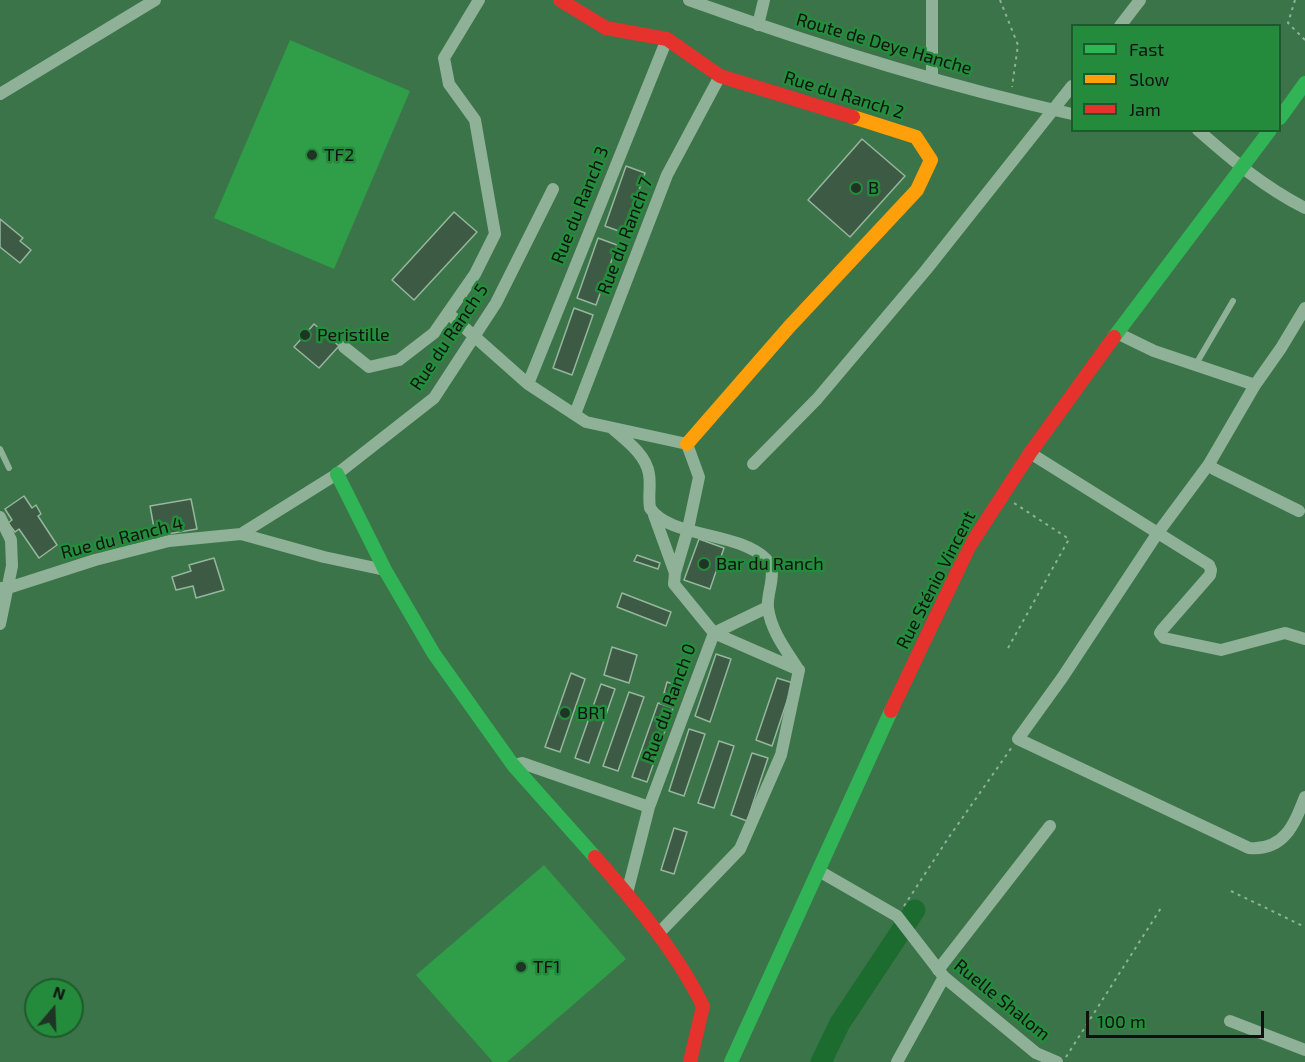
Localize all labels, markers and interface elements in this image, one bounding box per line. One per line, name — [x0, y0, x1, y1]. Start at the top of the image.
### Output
street label: Route de Deye Hanche — [794, 9, 974, 79]
legend — [1071, 24, 1281, 132]
text: Fast — [1129, 38, 1164, 60]
street label: Rue du Ranch 2 — [781, 66, 907, 124]
text: Slow — [1129, 68, 1169, 90]
text: Jam — [1129, 98, 1161, 120]
street label: Rue du Ranch 3 — [547, 143, 613, 267]
place label: TF2 — [324, 144, 354, 166]
marker: TF2 — [305, 148, 319, 162]
street label: Rue du Ranch 7 — [593, 174, 657, 298]
place label: B — [868, 177, 879, 199]
marker: B — [849, 181, 863, 195]
street label: Rue du Ranch 5 — [405, 280, 493, 394]
place label: Peristille — [317, 324, 390, 346]
marker: Peristille — [298, 328, 312, 342]
street label: Rue Sténio Vincent — [892, 507, 980, 653]
street label: Rue du Ranch 4 — [59, 512, 185, 564]
place label: Bar du Ranch — [716, 553, 824, 575]
marker: Bar du Ranch — [697, 557, 711, 571]
street label: Rue du Ranch 0 — [637, 640, 701, 766]
place label: BR1 — [577, 702, 606, 724]
marker: BR1 — [558, 706, 572, 720]
street label: Ruelle Shalom — [950, 955, 1054, 1045]
place label: TF1 — [533, 956, 560, 978]
marker: TF1 — [514, 960, 528, 974]
north arrow — [24, 978, 84, 1038]
text: N — [51, 982, 68, 1003]
scale bar — [1089, 999, 1268, 1037]
text: 100 m — [1097, 1010, 1146, 1032]

